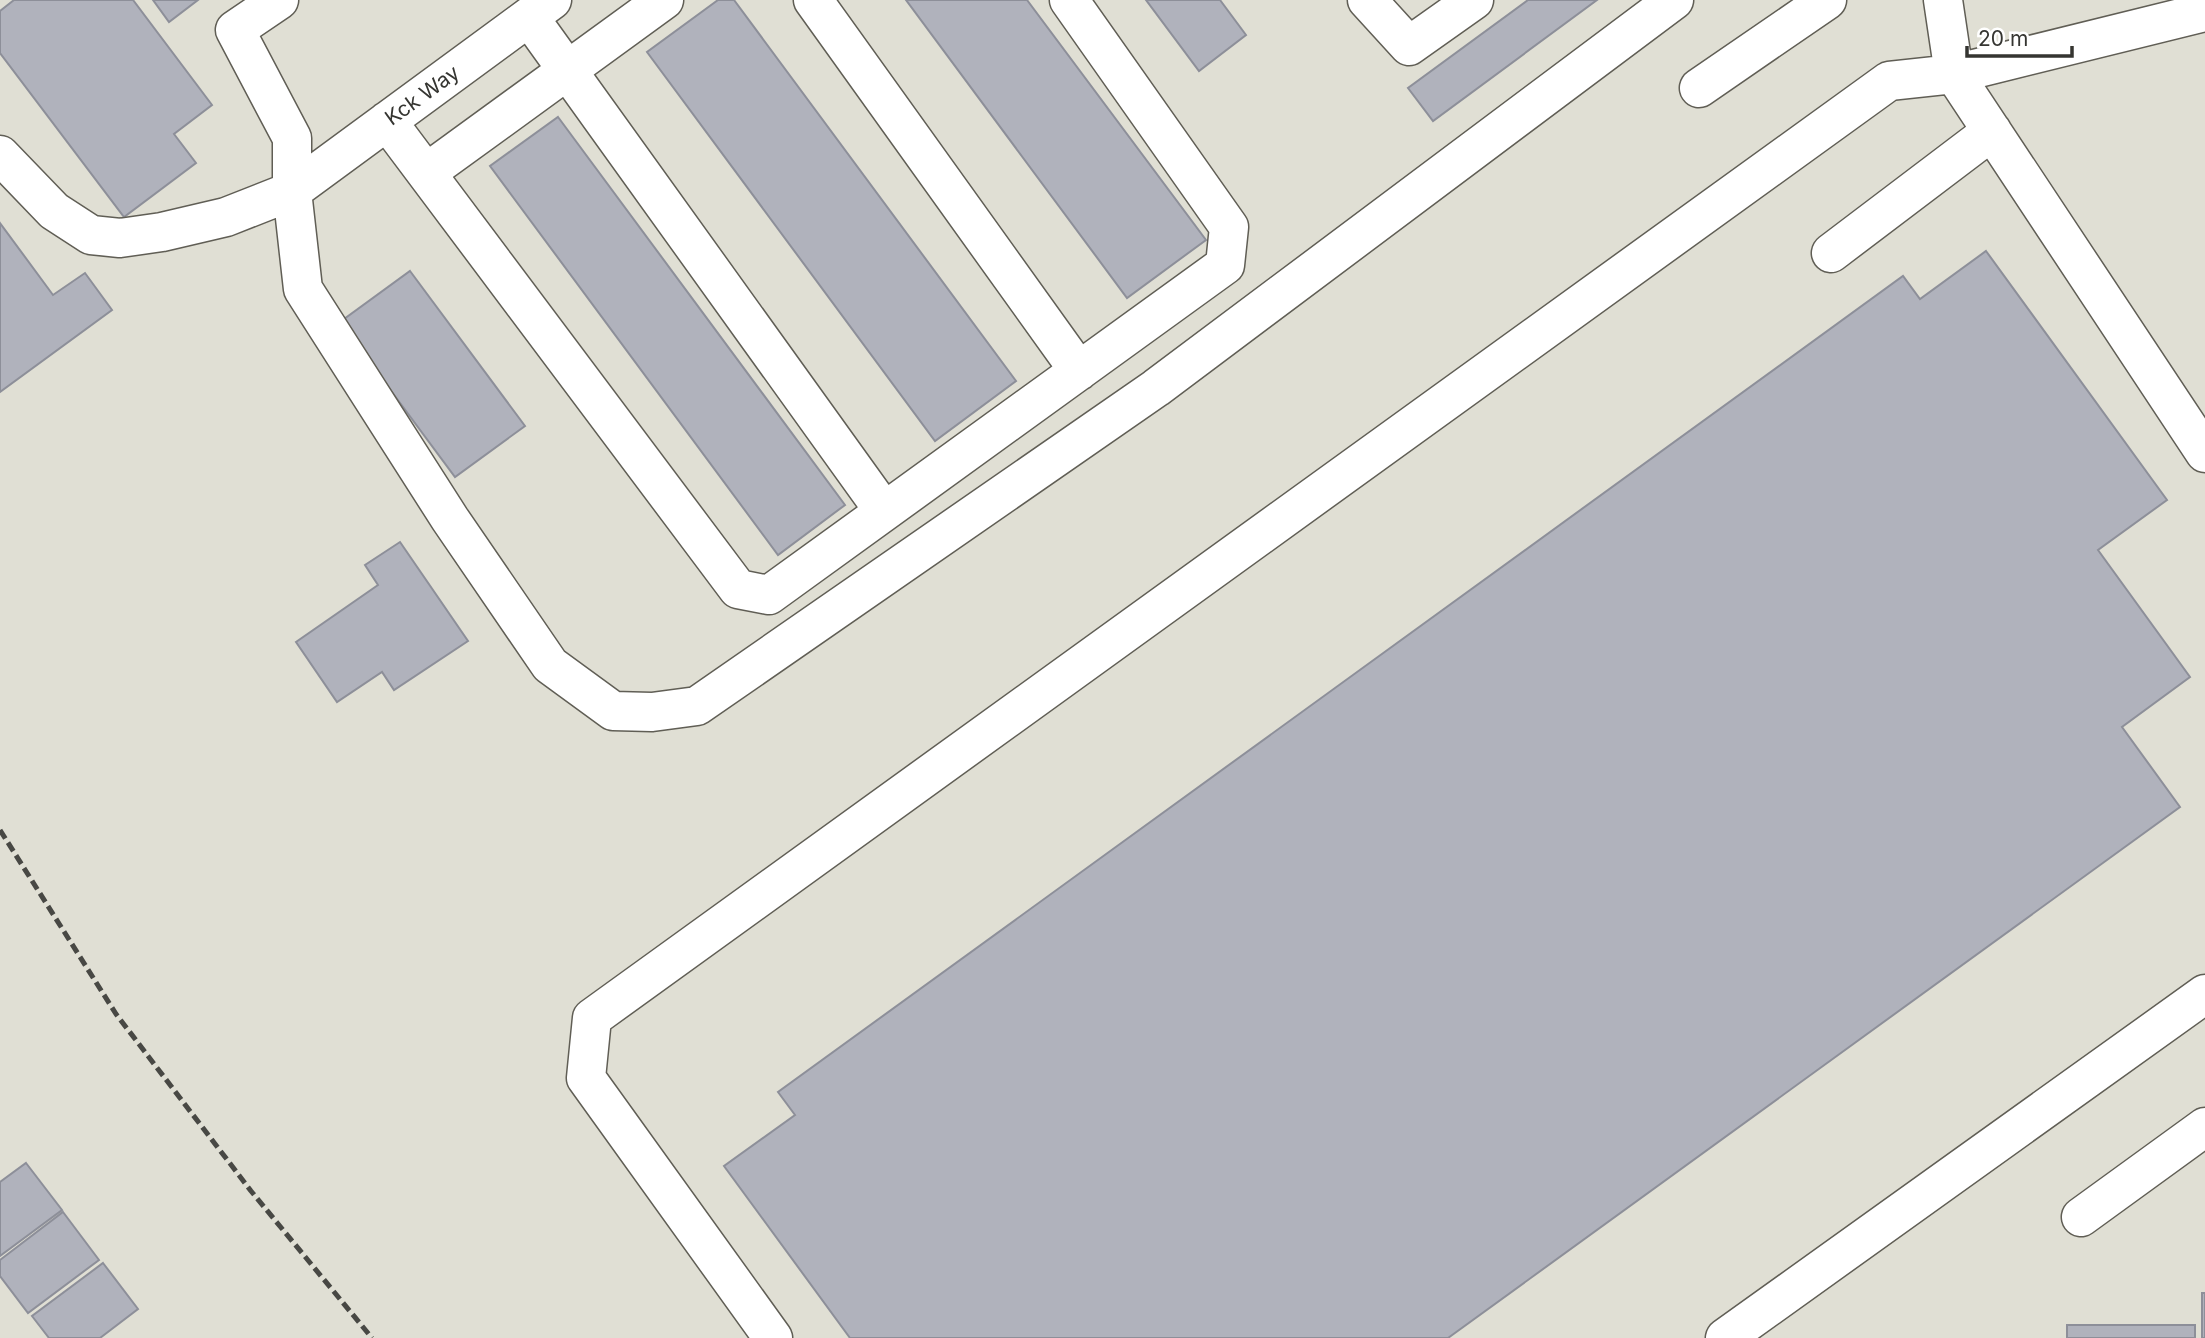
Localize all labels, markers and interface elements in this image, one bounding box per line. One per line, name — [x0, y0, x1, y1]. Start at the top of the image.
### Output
scale bar — [1967, 14, 2072, 58]
text: 20 m — [1978, 26, 2028, 51]
street label: Kck Way — [380, 60, 464, 130]

